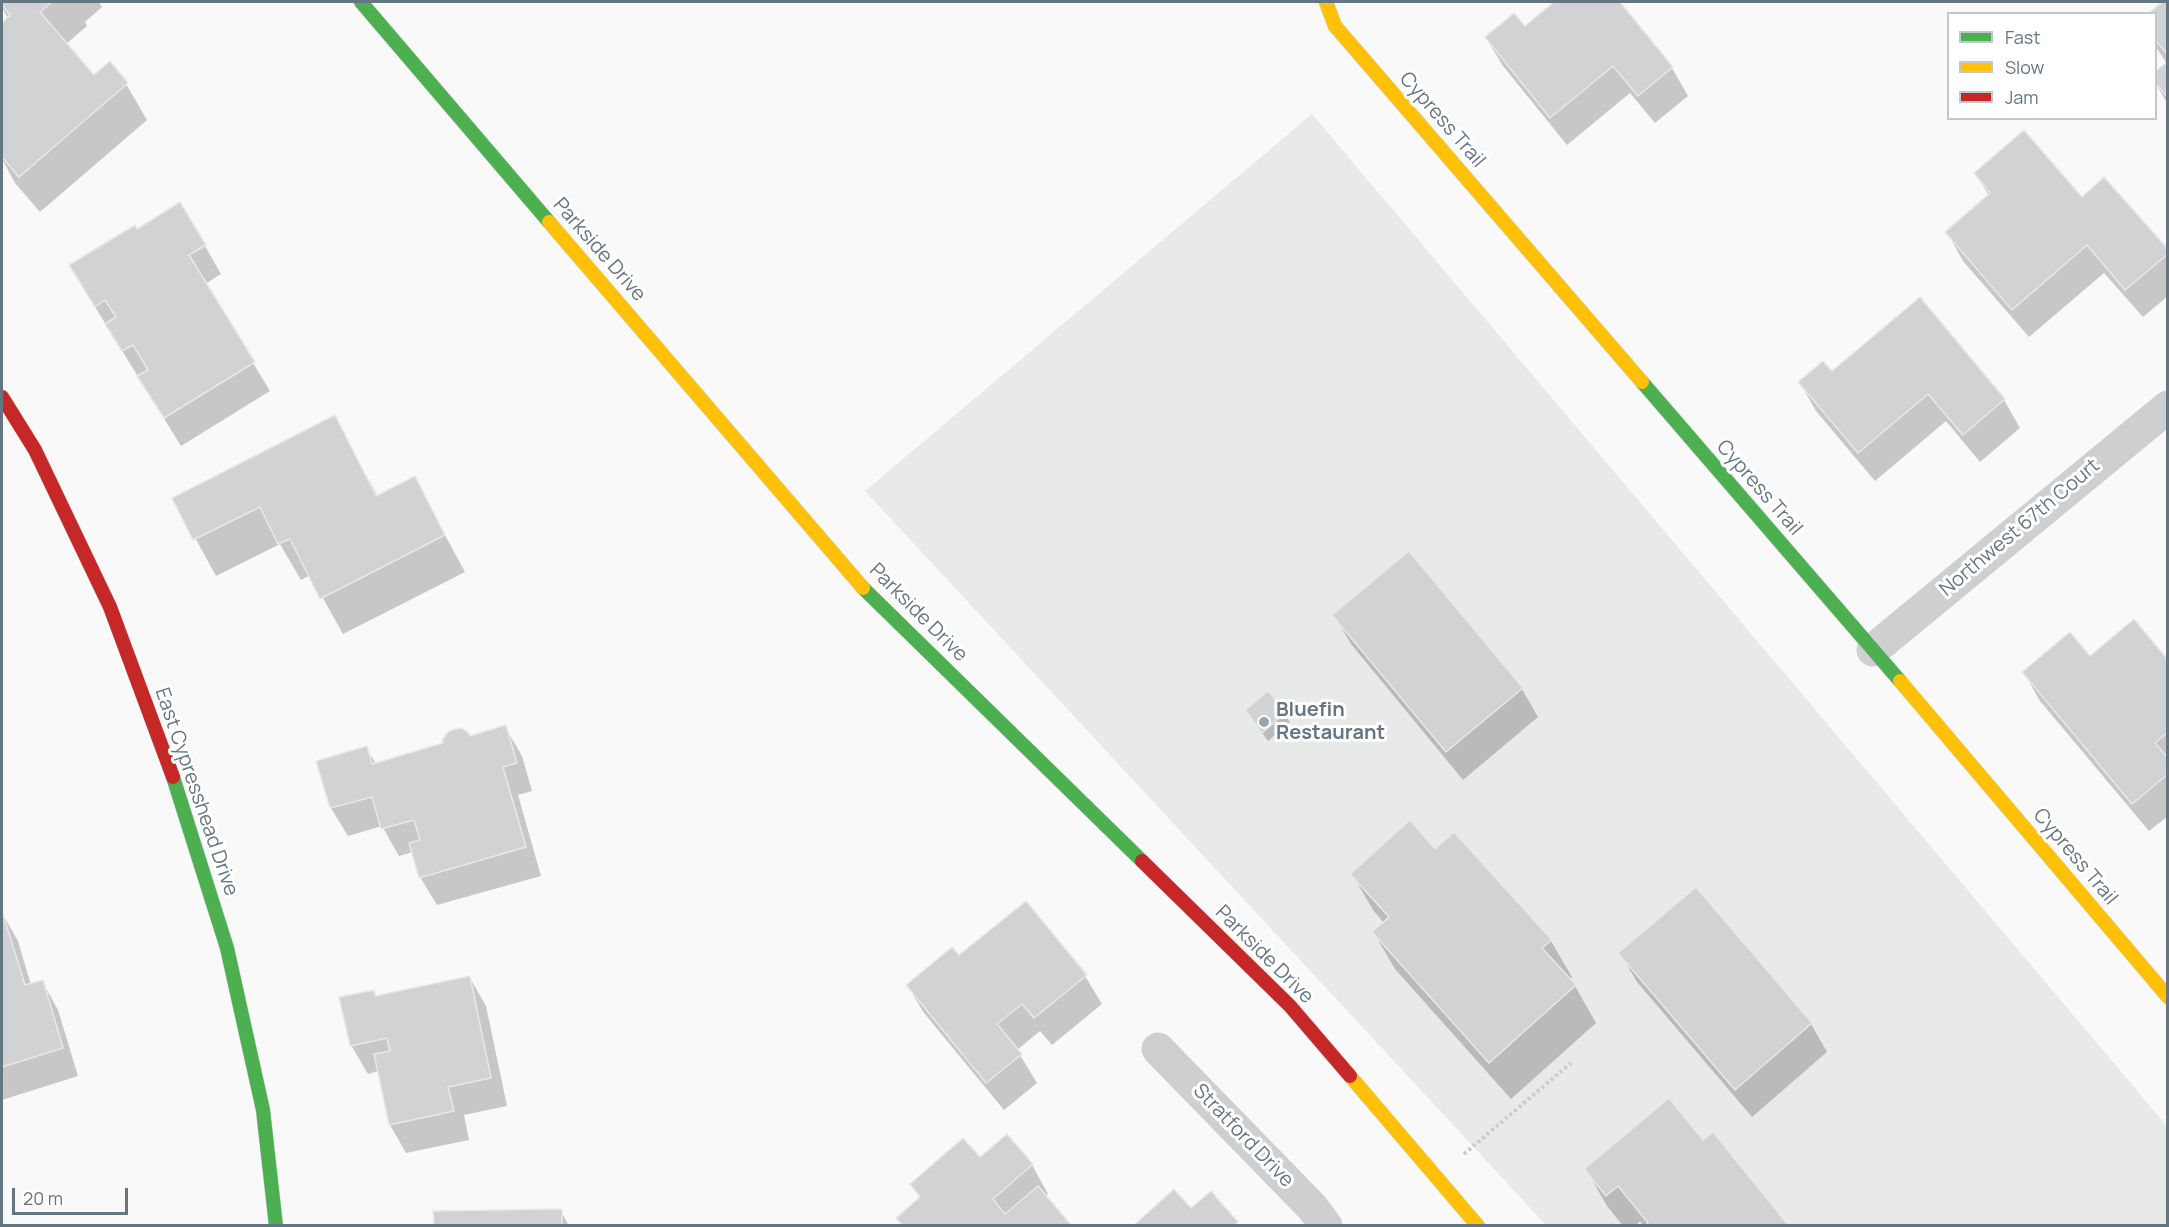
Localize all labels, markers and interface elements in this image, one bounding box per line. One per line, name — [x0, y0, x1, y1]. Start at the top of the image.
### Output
legend — [1947, 12, 2157, 120]
text: Fast — [2005, 25, 2040, 49]
text: Slow — [2005, 55, 2044, 79]
street label: Cypress Trail — [1394, 67, 1490, 173]
text: Jam — [2005, 85, 2039, 109]
street label: Parkside Drive — [548, 193, 650, 307]
street label: Cypress Trail — [1711, 435, 1807, 541]
street label: Northwest 67th Court — [1935, 454, 2105, 602]
street label: Parkside Drive — [864, 559, 972, 667]
street label: East Cypresshead Drive — [149, 685, 243, 899]
place label: Bluefin Restaurant — [1276, 698, 1385, 745]
marker: Bluefin Restaurant — [1257, 715, 1271, 729]
street label: Cypress Trail — [2028, 804, 2122, 910]
street label: Parkside Drive — [1210, 901, 1318, 1009]
street label: Stratford Drive — [1188, 1079, 1298, 1193]
scale bar — [15, 1176, 130, 1214]
text: 20 m — [23, 1186, 63, 1210]

